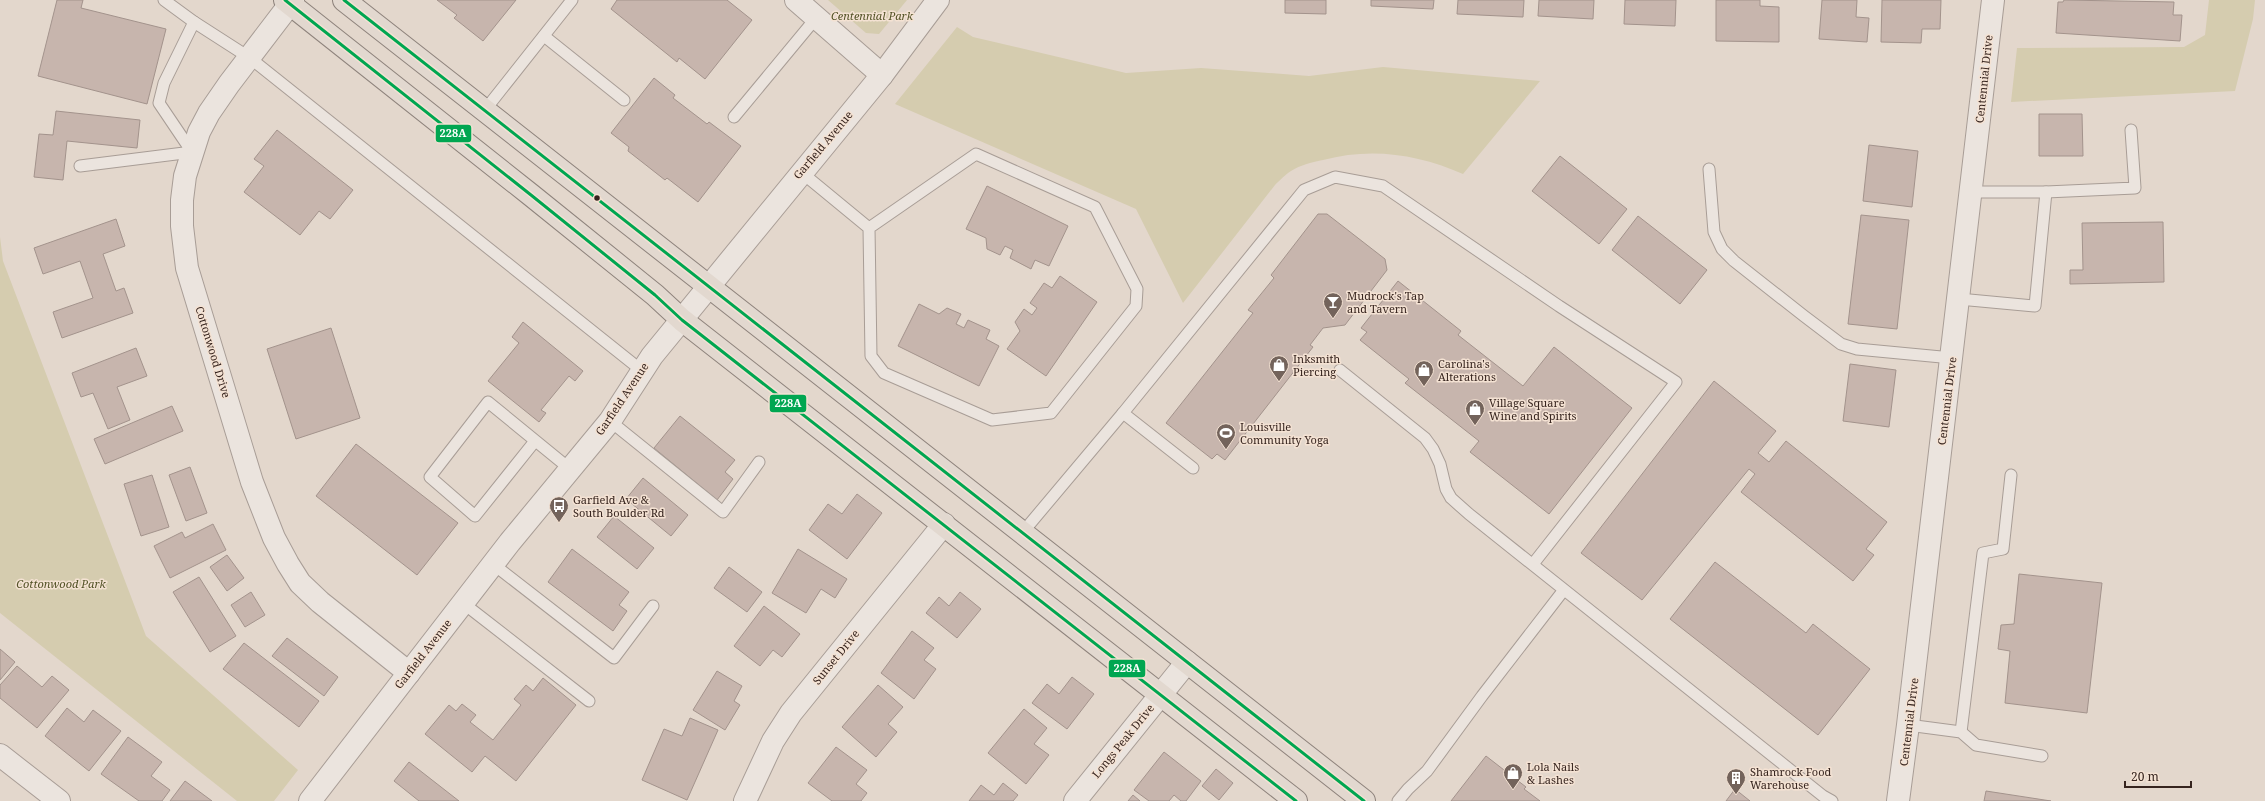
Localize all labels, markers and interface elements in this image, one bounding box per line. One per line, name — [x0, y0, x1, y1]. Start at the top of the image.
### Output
park label: Centennial Park — [831, 8, 914, 23]
street label: Centennial Drive — [1971, 34, 1996, 124]
street label: Garfield Avenue — [790, 107, 856, 182]
line badge: 228A — [435, 124, 472, 143]
text: 228A — [440, 125, 467, 140]
unlabelled marker — [592, 193, 602, 203]
place label: Mudrock's Tap and Tavern — [1347, 288, 1424, 316]
bar icon: Mudrock's Tap and Tavern — [1322, 291, 1344, 319]
street label: Cottonwood Drive — [192, 304, 235, 400]
place label: Inksmith Piercing — [1293, 351, 1340, 379]
shop icon: Inksmith Piercing — [1268, 354, 1290, 382]
place label: Carolina's Alterations — [1438, 356, 1496, 384]
street label: Centennial Drive — [1934, 356, 1959, 446]
street label: Garfield Avenue — [592, 359, 652, 438]
shop icon: Carolina's Alterations — [1413, 359, 1435, 387]
line badge: 228A — [769, 394, 807, 413]
text: 228A — [775, 395, 802, 410]
place label: Village Square Wine and Spirits — [1489, 395, 1577, 423]
shop icon: Village Square Wine and Spirits — [1464, 398, 1486, 426]
place label: Louisville Community Yoga — [1240, 419, 1329, 447]
sports icon: Louisville Community Yoga — [1215, 422, 1237, 450]
place label: Garfield Ave & South Boulder Rd — [573, 492, 665, 520]
bus stop icon: Garfield Ave & South Boulder Rd — [548, 495, 570, 523]
park label: Cottonwood Park — [16, 576, 107, 591]
street label: Garfield Avenue — [391, 616, 455, 692]
street label: Sunset Drive — [809, 626, 862, 687]
line badge: 228A — [1108, 659, 1146, 678]
text: 228A — [1114, 660, 1141, 675]
street label: Centennial Drive — [1896, 677, 1921, 767]
street label: Longs Peak Drive — [1088, 701, 1157, 781]
place label: Lola Nails & Lashes — [1527, 759, 1579, 787]
shop icon: Lola Nails & Lashes — [1502, 762, 1524, 790]
scale bar — [2125, 763, 2191, 789]
place label: Shamrock Food Warehouse — [1750, 764, 1832, 792]
building icon: Shamrock Food Warehouse — [1725, 767, 1747, 795]
text: 20 m — [2131, 768, 2159, 785]

